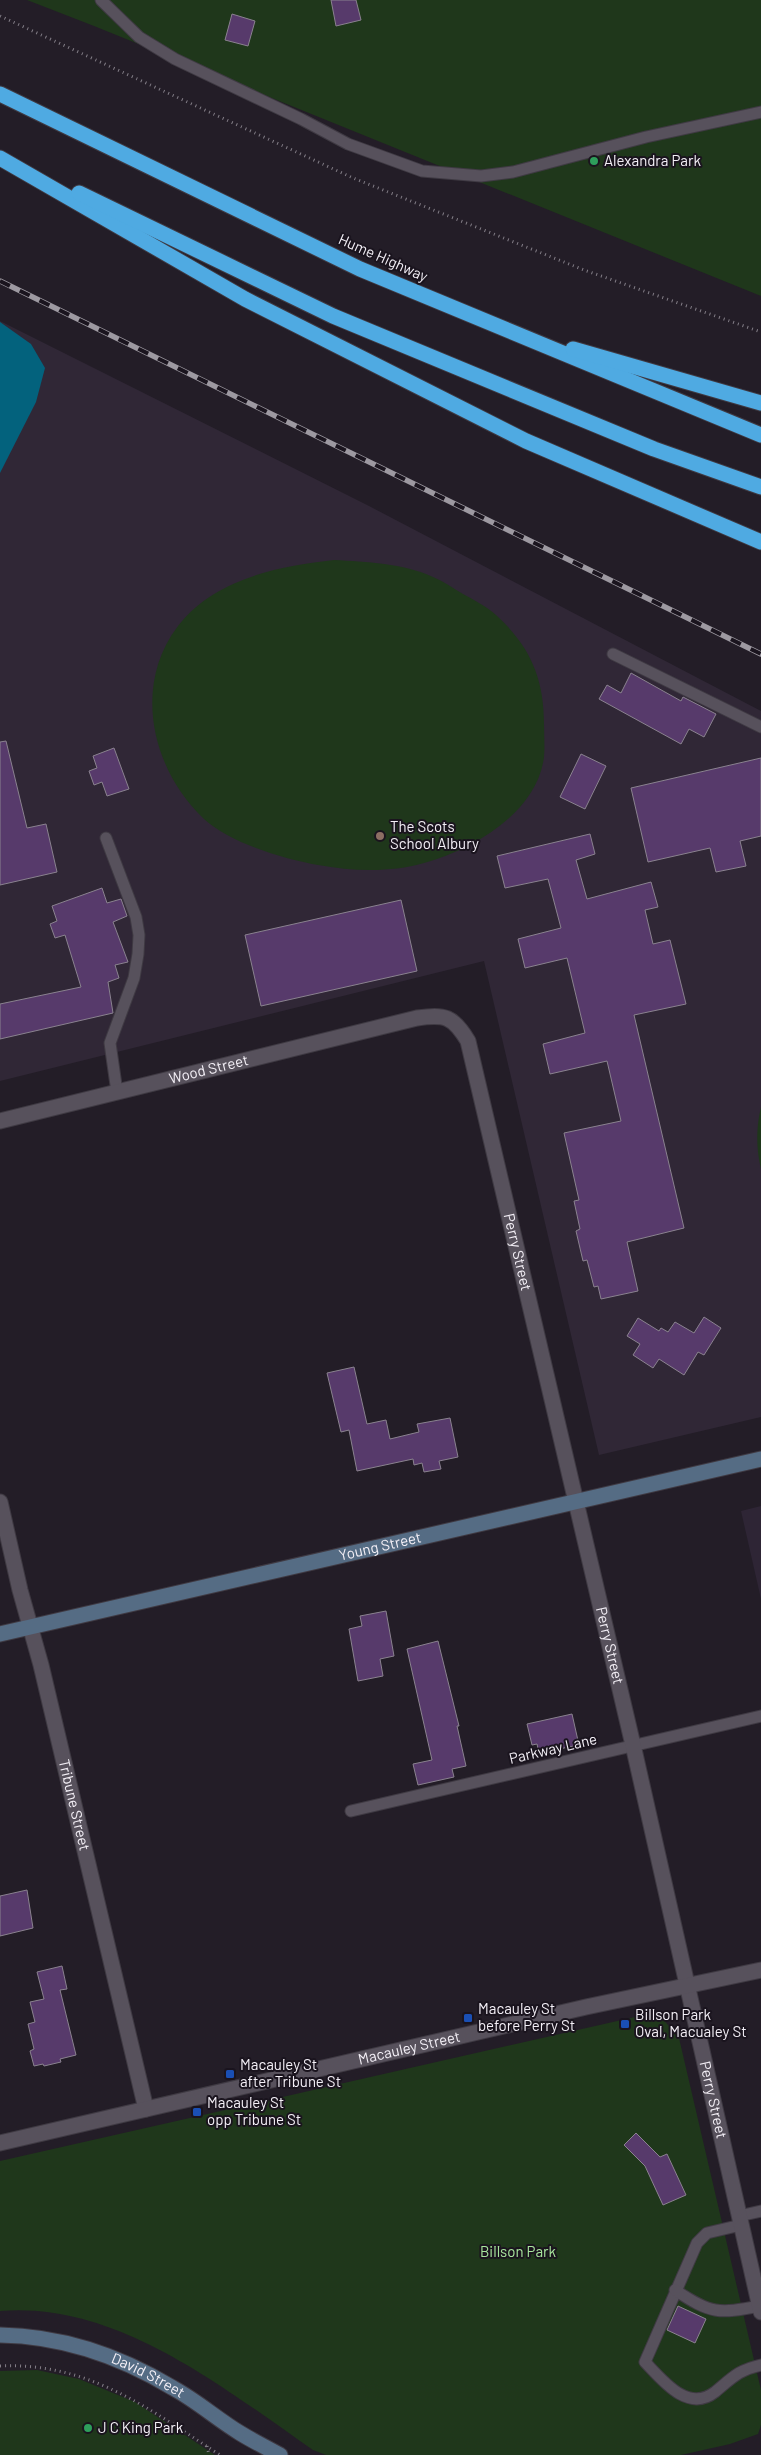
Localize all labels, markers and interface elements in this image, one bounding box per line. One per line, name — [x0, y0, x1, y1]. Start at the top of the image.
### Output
place label: Alexandra Park — [604, 151, 701, 169]
marker: Alexandra Park — [588, 155, 600, 167]
street label: Hume Highway — [336, 229, 431, 285]
place label: The Scots School Albury — [390, 817, 479, 852]
marker: The Scots School Albury — [374, 830, 386, 842]
street label: Wood Street — [167, 1050, 250, 1087]
street label: Perry Street — [501, 1211, 536, 1292]
street label: Young Street — [337, 1527, 423, 1564]
street label: Perry Street — [593, 1605, 628, 1686]
street label: Parkway Lane — [507, 1729, 599, 1767]
street label: Tribune Street — [56, 1757, 95, 1852]
place label: Macauley St before Perry St — [478, 1999, 575, 2034]
place label: Billson Park Oval, Macualey St — [635, 2005, 747, 2040]
marker: Macauley St before Perry St — [462, 2012, 474, 2024]
marker: Billson Park Oval, Macualey St — [619, 2018, 631, 2030]
street label: Macauley Street — [356, 2027, 462, 2068]
place label: Macauley St after Tribune St — [240, 2055, 341, 2090]
street label: Perry Street — [697, 2059, 732, 2140]
marker: Macauley St after Tribune St — [224, 2068, 236, 2080]
place label: Macauley St opp Tribune St — [207, 2093, 301, 2128]
marker: Macauley St opp Tribune St — [191, 2106, 203, 2118]
park label: Billson Park — [480, 2242, 557, 2260]
street label: David Street — [109, 2348, 188, 2401]
place label: J C King Park — [98, 2418, 184, 2436]
marker: J C King Park — [82, 2422, 94, 2434]

